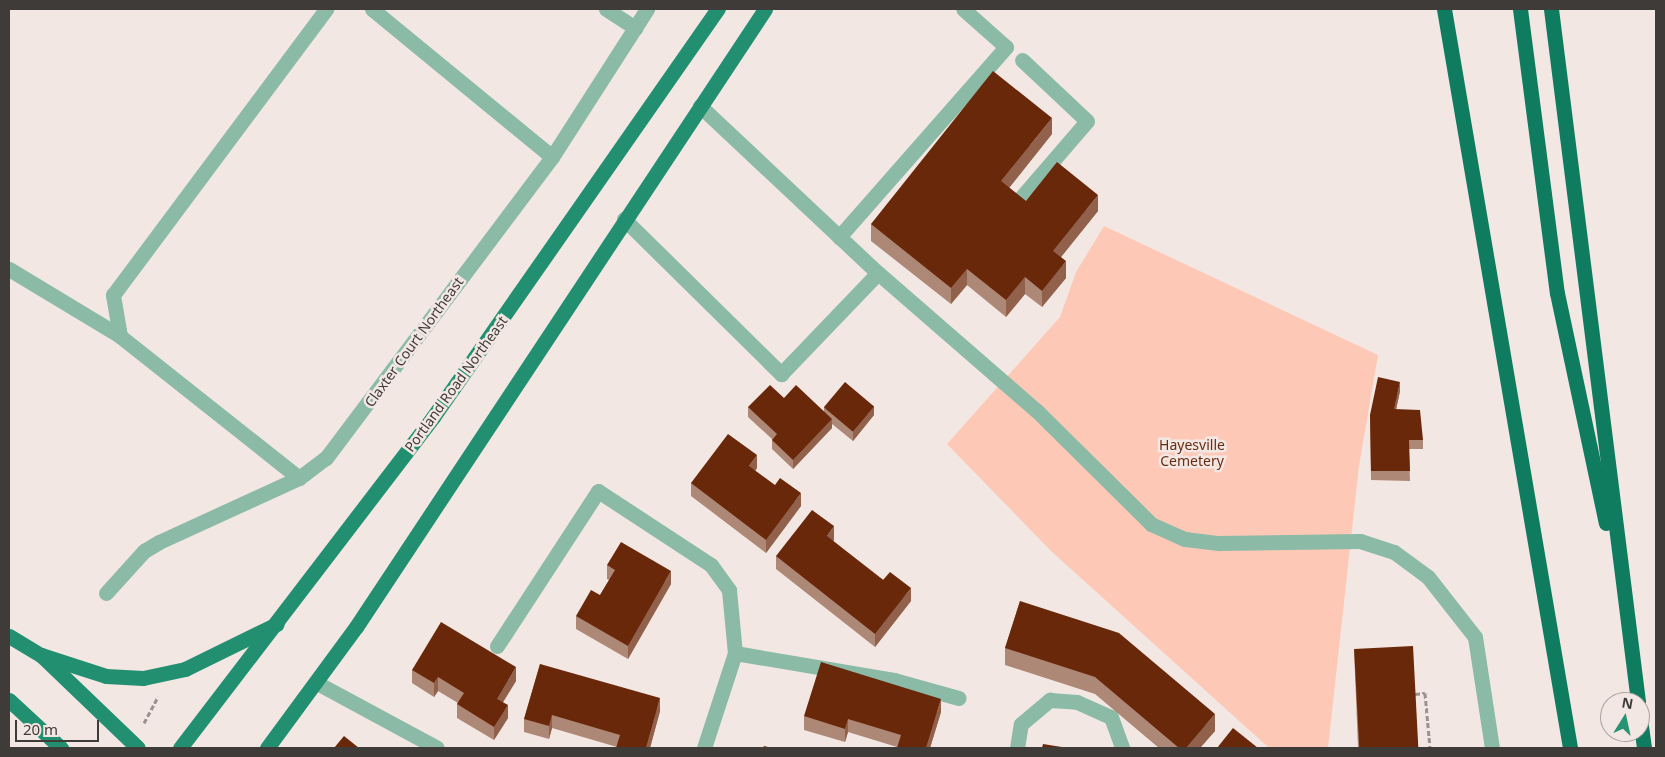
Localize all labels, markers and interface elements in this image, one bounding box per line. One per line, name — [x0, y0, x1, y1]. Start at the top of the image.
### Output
street label: Claxter Court Northeast — [361, 274, 467, 410]
street label: Portland Road Northeast — [401, 313, 511, 455]
park label: Hayesville Cemetery — [1159, 437, 1225, 470]
north arrow — [1600, 692, 1650, 742]
text: N — [1620, 692, 1635, 713]
scale bar — [18, 710, 101, 742]
text: 20 m — [23, 719, 58, 739]

